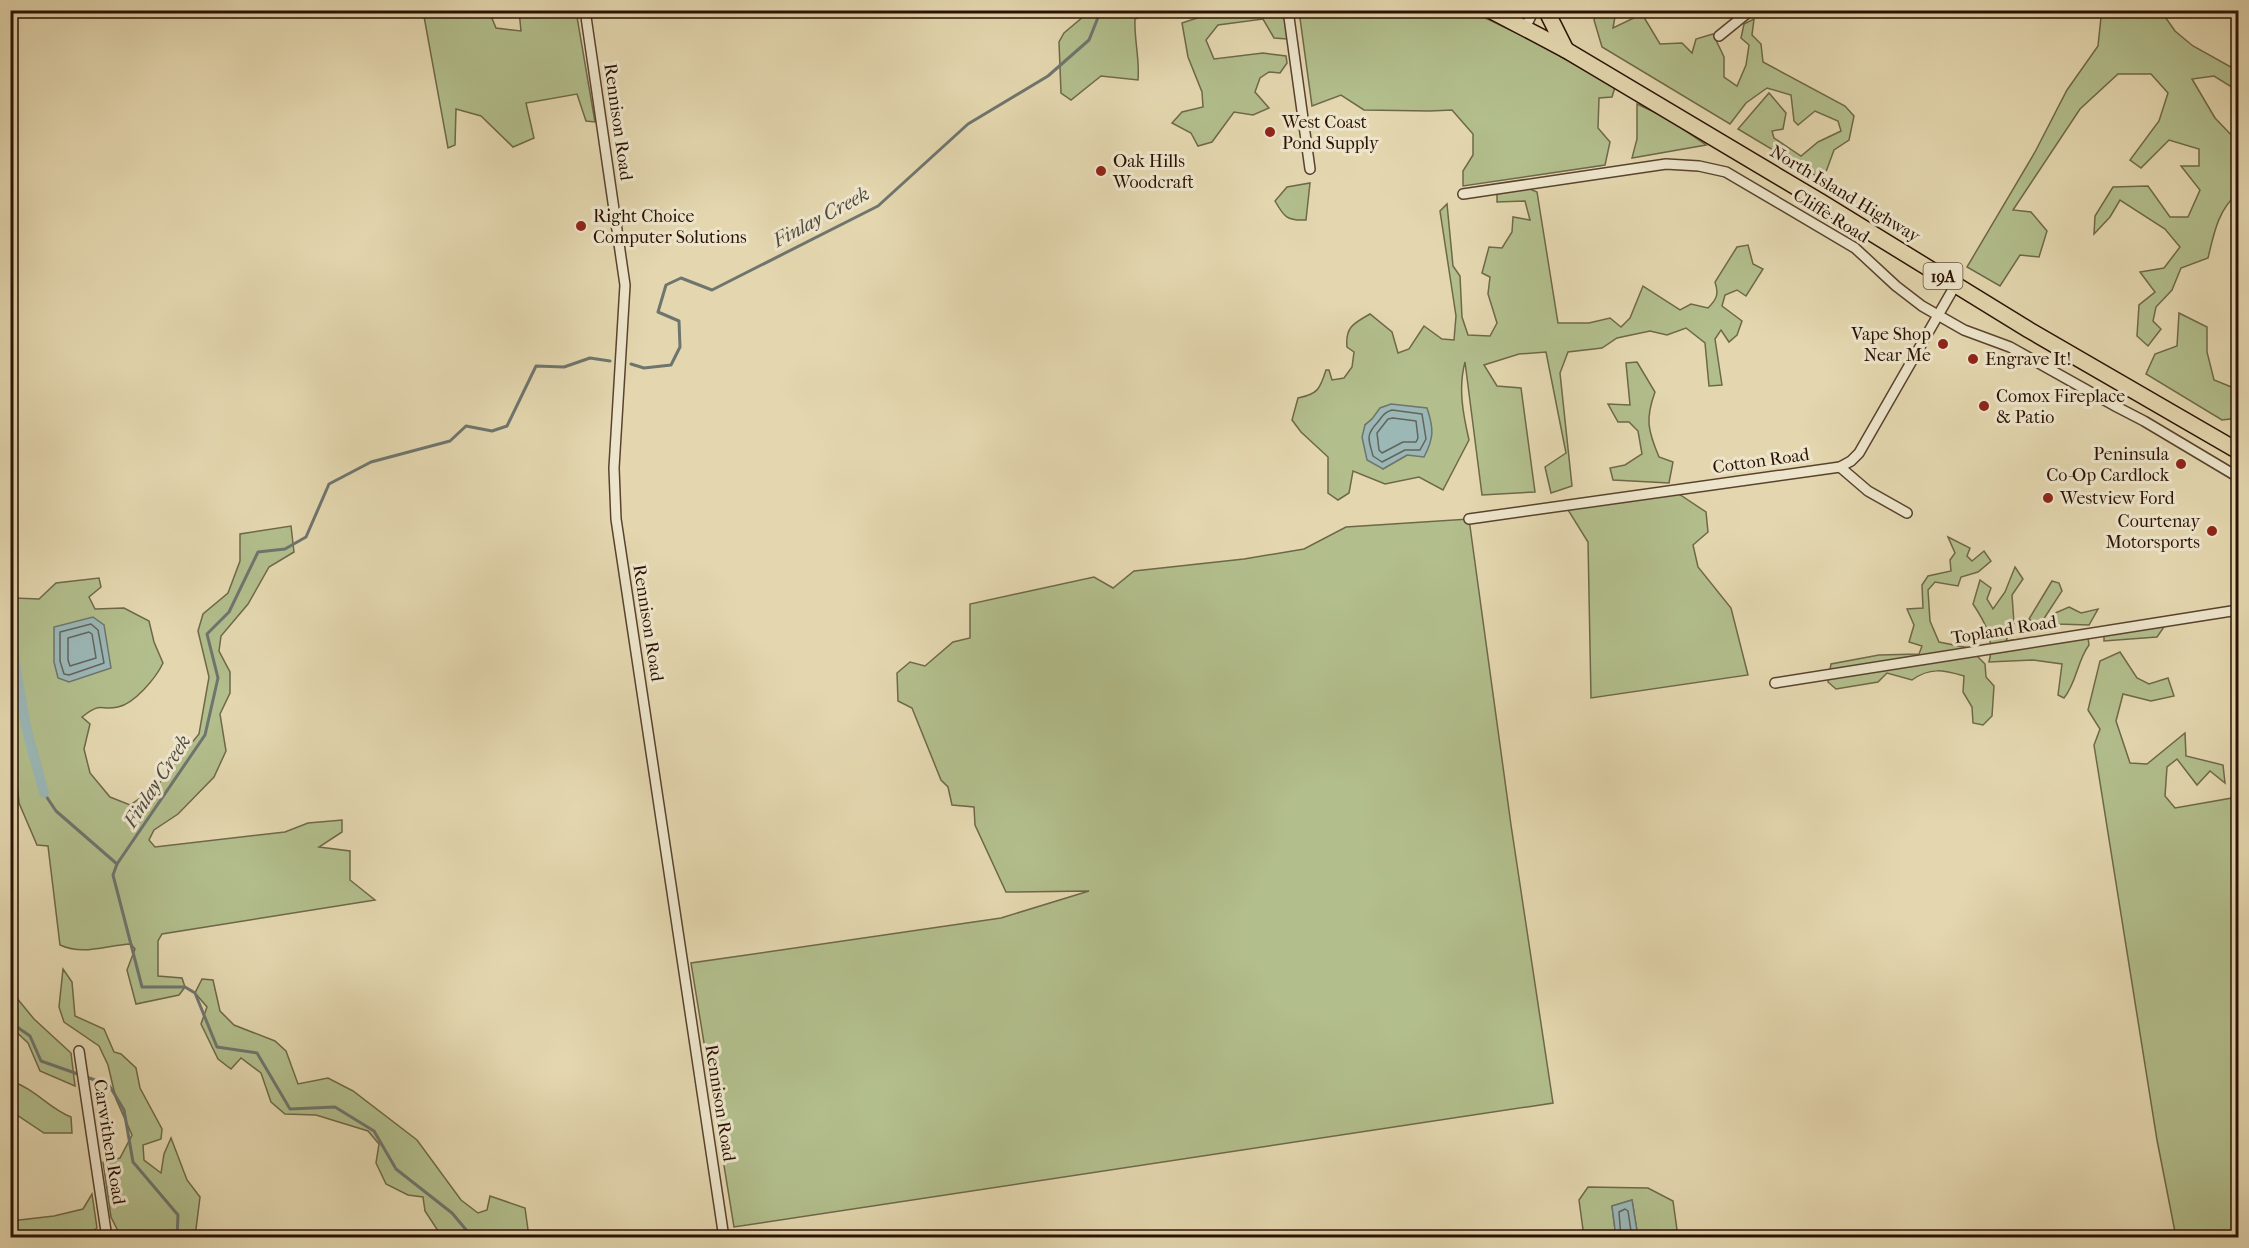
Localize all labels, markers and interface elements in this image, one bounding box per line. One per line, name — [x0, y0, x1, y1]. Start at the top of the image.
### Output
street label: Rennison Road — [599, 62, 637, 182]
place label: West Coast Pond Supply — [1281, 112, 1380, 154]
marker: West Coast Pond Supply — [1263, 125, 1277, 139]
street label: North Island Highway — [1766, 141, 1925, 248]
place label: Oak Hills Woodcraft — [1112, 151, 1194, 193]
marker: Oak Hills Woodcraft — [1094, 164, 1108, 178]
water label: Finlay Creek — [768, 182, 873, 252]
street label: Cliffe Road — [1789, 184, 1873, 248]
place label: Right Choice Computer Solutions — [593, 206, 747, 248]
marker: Right Choice Computer Solutions — [574, 219, 588, 233]
road number: 19A — [1924, 263, 1962, 289]
place label: Vape Shop Near Me — [1850, 324, 1931, 366]
marker: Vape Shop Near Me — [1936, 337, 1950, 351]
place label: Engrave It! — [1985, 349, 2071, 370]
marker: Engrave It! — [1966, 352, 1980, 366]
place label: Comox Fireplace & Patio — [1996, 386, 2125, 428]
marker: Comox Fireplace & Patio — [1977, 399, 1991, 413]
street label: Cotton Road — [1711, 444, 1811, 478]
place label: Peninsula Co-Op Cardlock — [2046, 444, 2170, 486]
marker: Peninsula Co-Op Cardlock — [2174, 457, 2188, 471]
place label: Westview Ford — [2059, 488, 2175, 509]
marker: Westview Ford — [2041, 491, 2055, 505]
place label: Courtenay Motorsports — [2105, 511, 2201, 553]
marker: Courtenay Motorsports — [2205, 524, 2219, 538]
street label: Rennison Road — [628, 563, 668, 683]
street label: Topland Road — [1950, 611, 2058, 649]
water label: Finlay Creek — [118, 730, 195, 832]
street label: Rennison Road — [700, 1043, 740, 1163]
street label: Carwithen Road — [89, 1078, 129, 1206]

